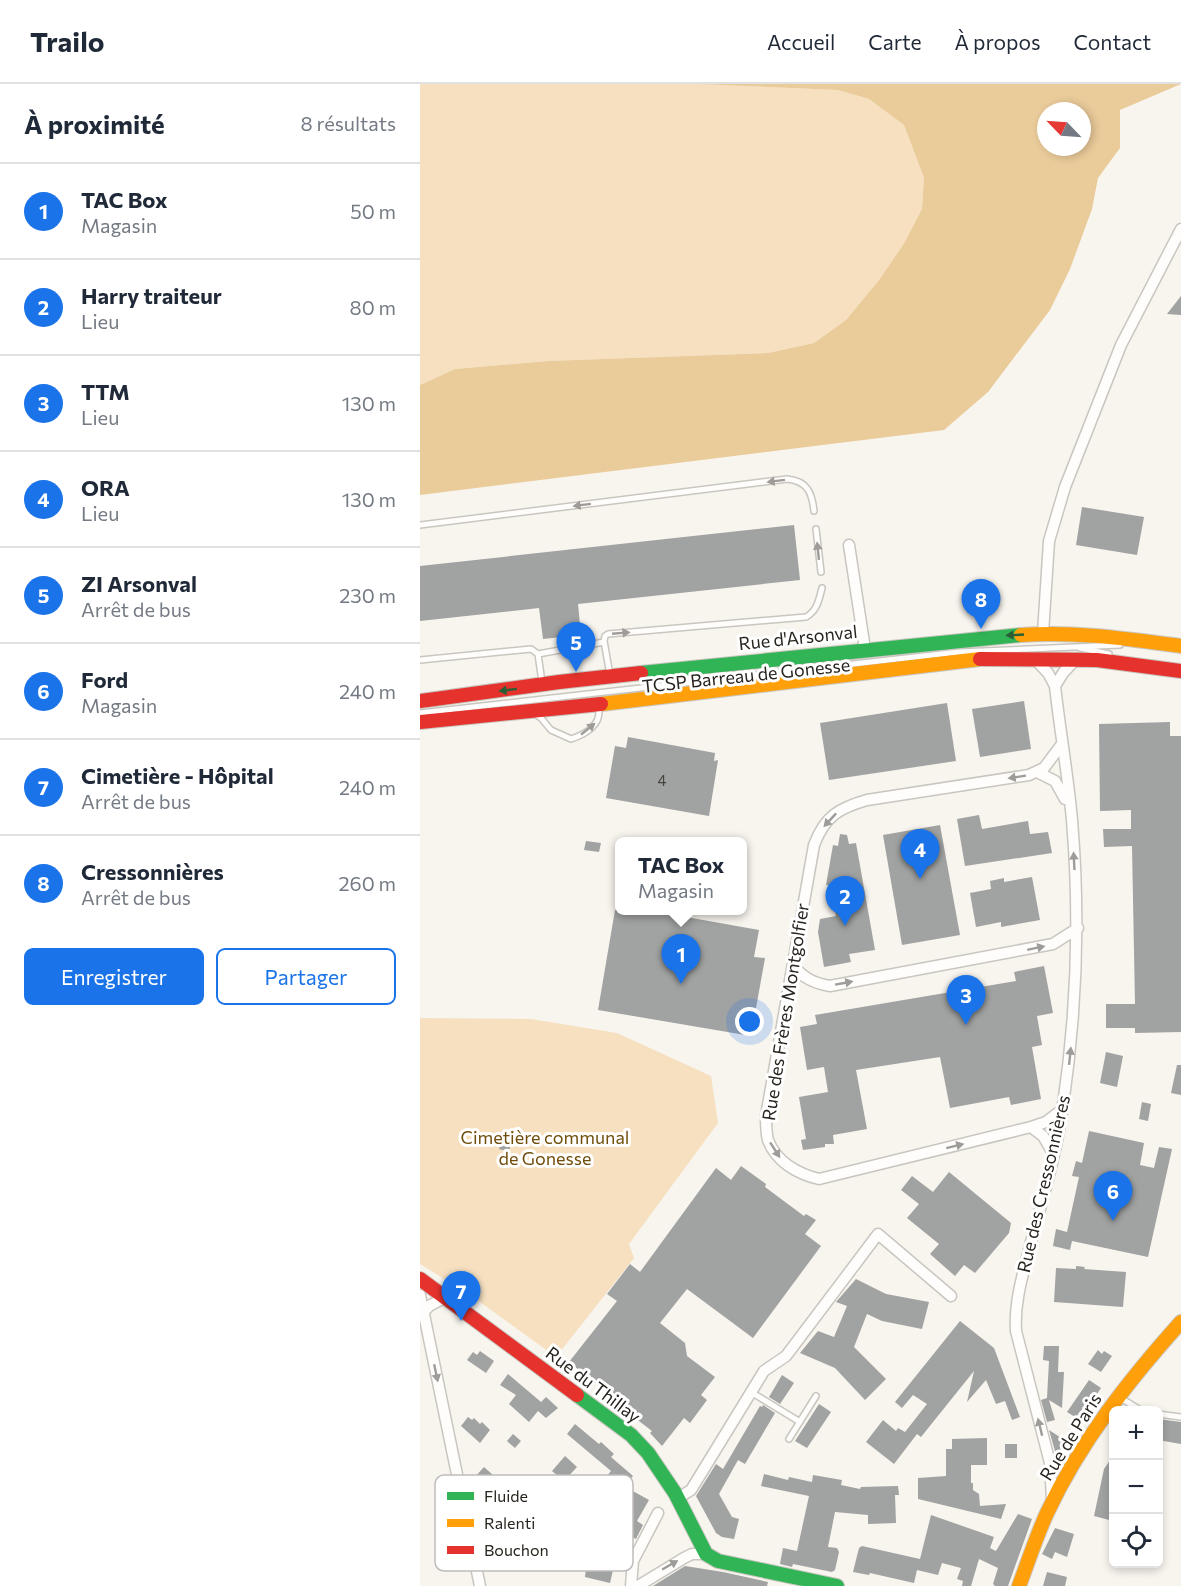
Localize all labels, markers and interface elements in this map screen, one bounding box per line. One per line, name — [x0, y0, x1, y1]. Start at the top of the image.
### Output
text: Trailo — [30, 24, 105, 58]
text: Accueil — [767, 29, 835, 54]
text: Carte — [868, 29, 922, 54]
text: À propos — [955, 29, 1040, 54]
text: Contact — [1073, 29, 1151, 54]
north arrow — [1037, 102, 1091, 156]
text: À proximité — [24, 108, 165, 139]
text: 8 résultats — [301, 111, 396, 135]
text: TAC Box — [81, 186, 167, 213]
text: 1 — [39, 199, 48, 223]
text: 50 m — [350, 199, 396, 223]
text: Magasin — [81, 213, 157, 237]
text: Harry traiteur — [81, 282, 222, 309]
text: 2 — [38, 295, 49, 319]
text: 80 m — [350, 295, 396, 319]
text: Lieu — [81, 309, 119, 333]
text: TTM — [81, 378, 130, 405]
text: 3 — [38, 391, 49, 415]
text: 130 m — [342, 391, 396, 415]
text: Lieu — [81, 405, 119, 429]
text: ORA — [81, 474, 130, 501]
one-way arrow — [766, 476, 785, 485]
text: 4 — [37, 487, 50, 511]
text: 130 m — [342, 487, 396, 511]
one-way arrow — [573, 500, 592, 509]
text: Lieu — [81, 501, 119, 525]
one-way arrow — [813, 541, 823, 560]
text: ZI Arsonval — [81, 570, 197, 597]
pin: 8 — [962, 580, 1000, 629]
text: 5 — [38, 583, 49, 607]
text: 230 m — [339, 583, 396, 607]
text: Arrêt de bus — [81, 597, 191, 621]
street label: Rue d'Arsonval — [737, 620, 858, 654]
pin: 5 — [556, 622, 596, 672]
one-way arrow — [611, 628, 630, 638]
one-way arrow — [1005, 630, 1024, 640]
street label: TCSP Barreau de Gonesse — [641, 653, 851, 697]
text: Ford — [81, 666, 128, 693]
text: 6 — [37, 679, 50, 703]
text: 240 m — [339, 679, 396, 703]
one-way arrow — [498, 685, 517, 694]
text: Magasin — [81, 693, 157, 717]
one-way arrow — [580, 723, 596, 736]
text: Cimetière - Hôpital — [81, 762, 274, 789]
house number: 4 — [658, 771, 667, 789]
one-way arrow — [1007, 772, 1026, 781]
text: 7 — [38, 775, 49, 799]
text: 240 m — [339, 775, 396, 799]
text: Arrêt de bus — [81, 789, 191, 813]
one-way arrow — [823, 812, 837, 827]
pin: 4 — [900, 830, 940, 879]
popup — [615, 837, 747, 915]
text: TAC Box — [638, 851, 724, 878]
one-way arrow — [1070, 852, 1079, 871]
text: Cressonnières — [81, 858, 224, 885]
text: 8 — [37, 871, 50, 895]
text: 260 m — [338, 871, 396, 895]
pin: 2 — [826, 876, 864, 926]
text: Magasin — [638, 878, 714, 902]
text: Arrêt de bus — [81, 885, 191, 909]
street label: Rue des Frères Montgolfier — [757, 902, 813, 1122]
pin: 1 — [662, 934, 700, 984]
one-way arrow — [1027, 943, 1046, 952]
button: Enregistrer — [24, 948, 204, 1005]
button: Partager — [216, 948, 396, 1005]
pin: 3 — [946, 976, 986, 1025]
one-way arrow — [835, 978, 854, 987]
your location — [735, 1007, 764, 1036]
one-way arrow — [1065, 1046, 1075, 1065]
street label: Rue des Cressonnières — [1012, 1093, 1074, 1275]
park label: Cimetière communal de Gonesse — [461, 1126, 629, 1169]
one-way arrow — [947, 1141, 965, 1150]
one-way arrow — [769, 1142, 780, 1158]
pin: 6 — [1094, 1172, 1132, 1221]
pin: 7 — [442, 1272, 480, 1321]
street label: Rue du Thillay — [542, 1341, 645, 1427]
one-way arrow — [432, 1364, 441, 1383]
street label: Rue de Paris — [1035, 1389, 1106, 1484]
map controls — [1109, 1406, 1163, 1568]
button: + — [1109, 1406, 1163, 1460]
one-way arrow — [1034, 1418, 1044, 1436]
button: − — [1109, 1460, 1163, 1514]
legend — [435, 1475, 633, 1571]
text: Fluide — [484, 1486, 528, 1505]
text: Ralenti — [484, 1513, 535, 1532]
button: locate — [1109, 1514, 1163, 1568]
text: Bouchon — [484, 1540, 549, 1559]
one-way arrow — [662, 1560, 679, 1570]

